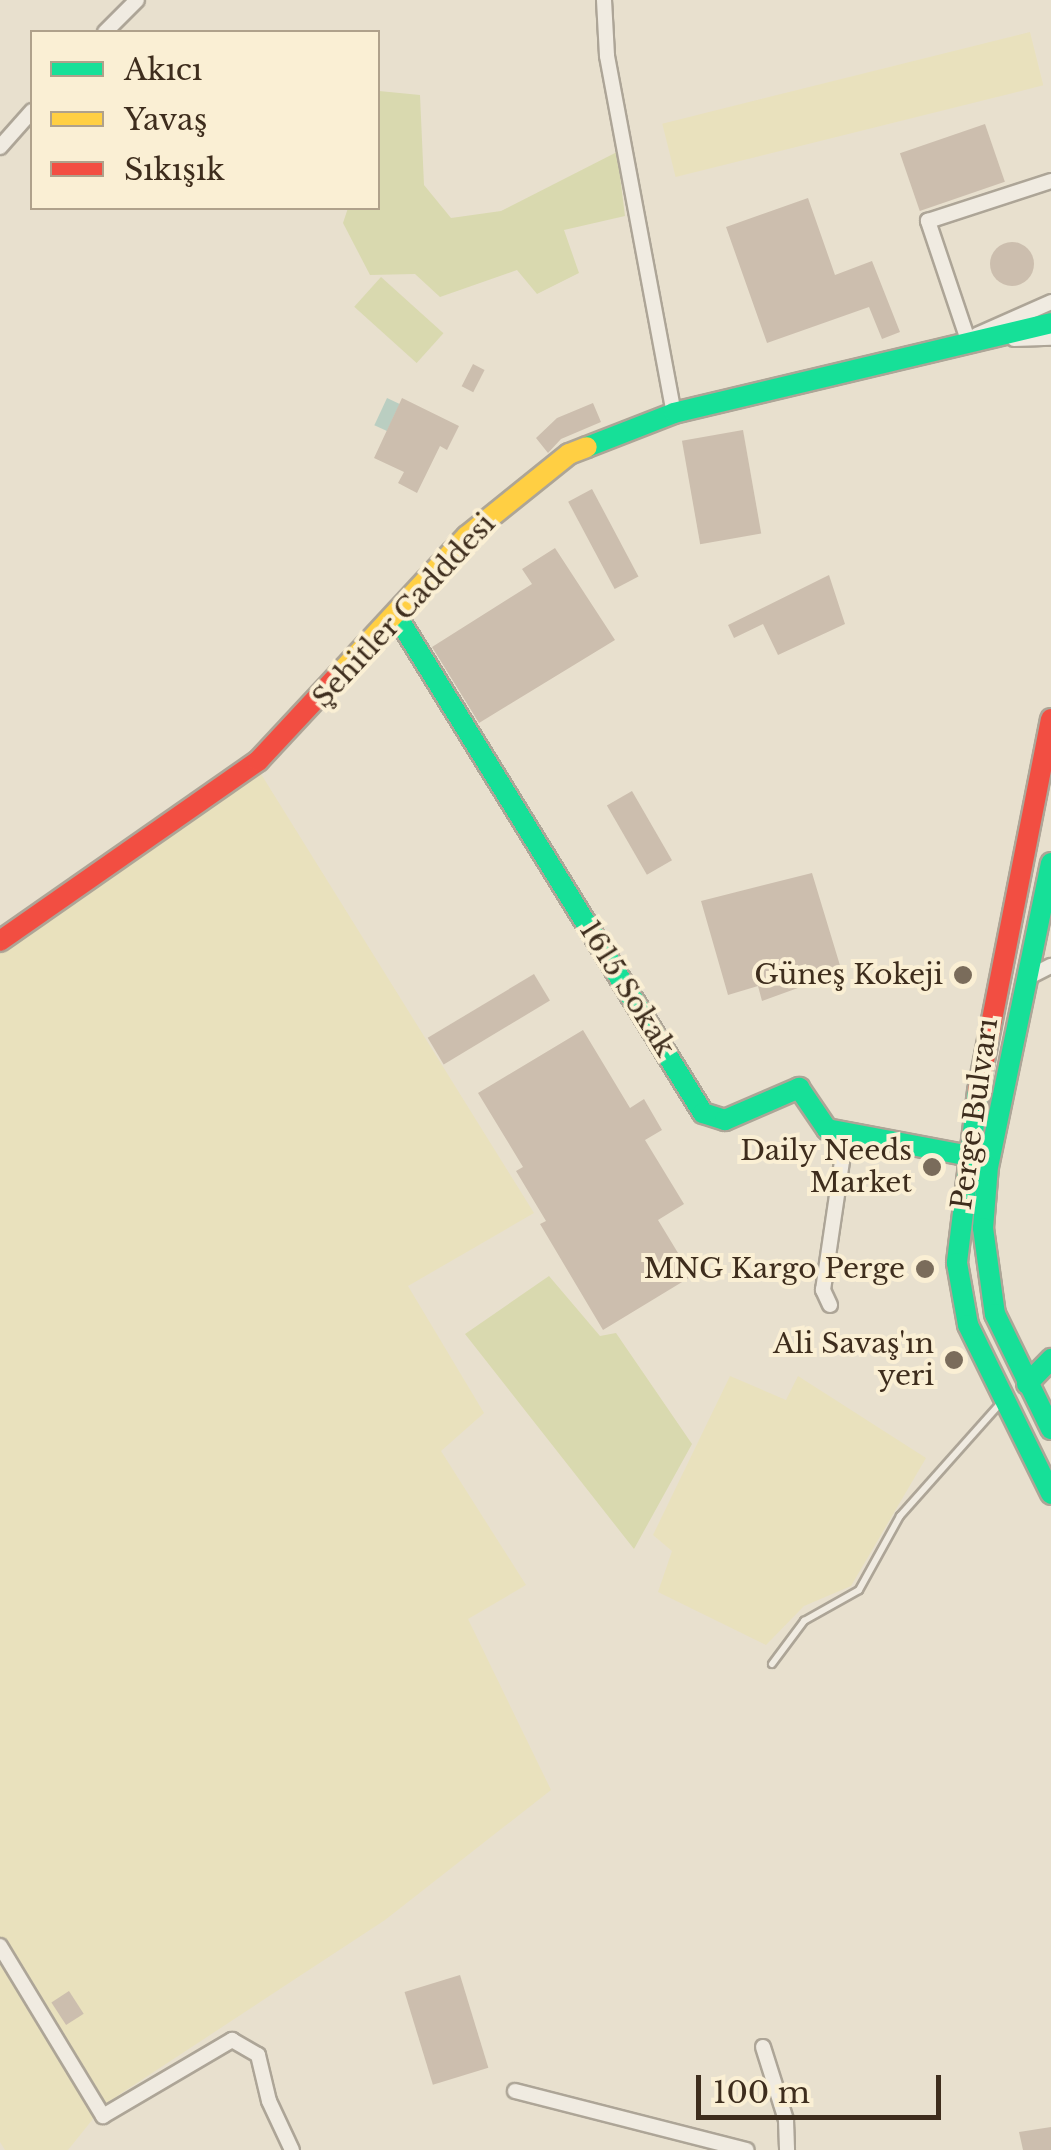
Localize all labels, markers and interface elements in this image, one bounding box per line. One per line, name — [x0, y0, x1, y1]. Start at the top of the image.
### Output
legend — [30, 30, 380, 210]
text: Akıcı — [124, 51, 202, 88]
text: Yavaş — [124, 101, 207, 138]
text: Sıkışık — [124, 151, 225, 188]
street label: Şehitler Cadddesi — [305, 507, 503, 715]
street label: 1615 Sokak — [572, 915, 682, 1063]
place label: Güneş Kokeji — [754, 958, 943, 992]
marker: Güneş Kokeji — [952, 964, 974, 986]
street label: Perge Bulvarı — [945, 1016, 1005, 1212]
place label: Daily Needs Market — [739, 1134, 912, 1200]
marker: Daily Needs Market — [921, 1156, 943, 1178]
place label: MNG Kargo Perge — [643, 1252, 905, 1286]
marker: MNG Kargo Perge — [914, 1258, 936, 1280]
place label: Ali Savaş'ın yeri — [773, 1327, 934, 1393]
marker: Ali Savaş'ın yeri — [943, 1349, 965, 1371]
scale bar — [701, 2055, 946, 2117]
text: 100 m — [713, 2074, 810, 2111]

